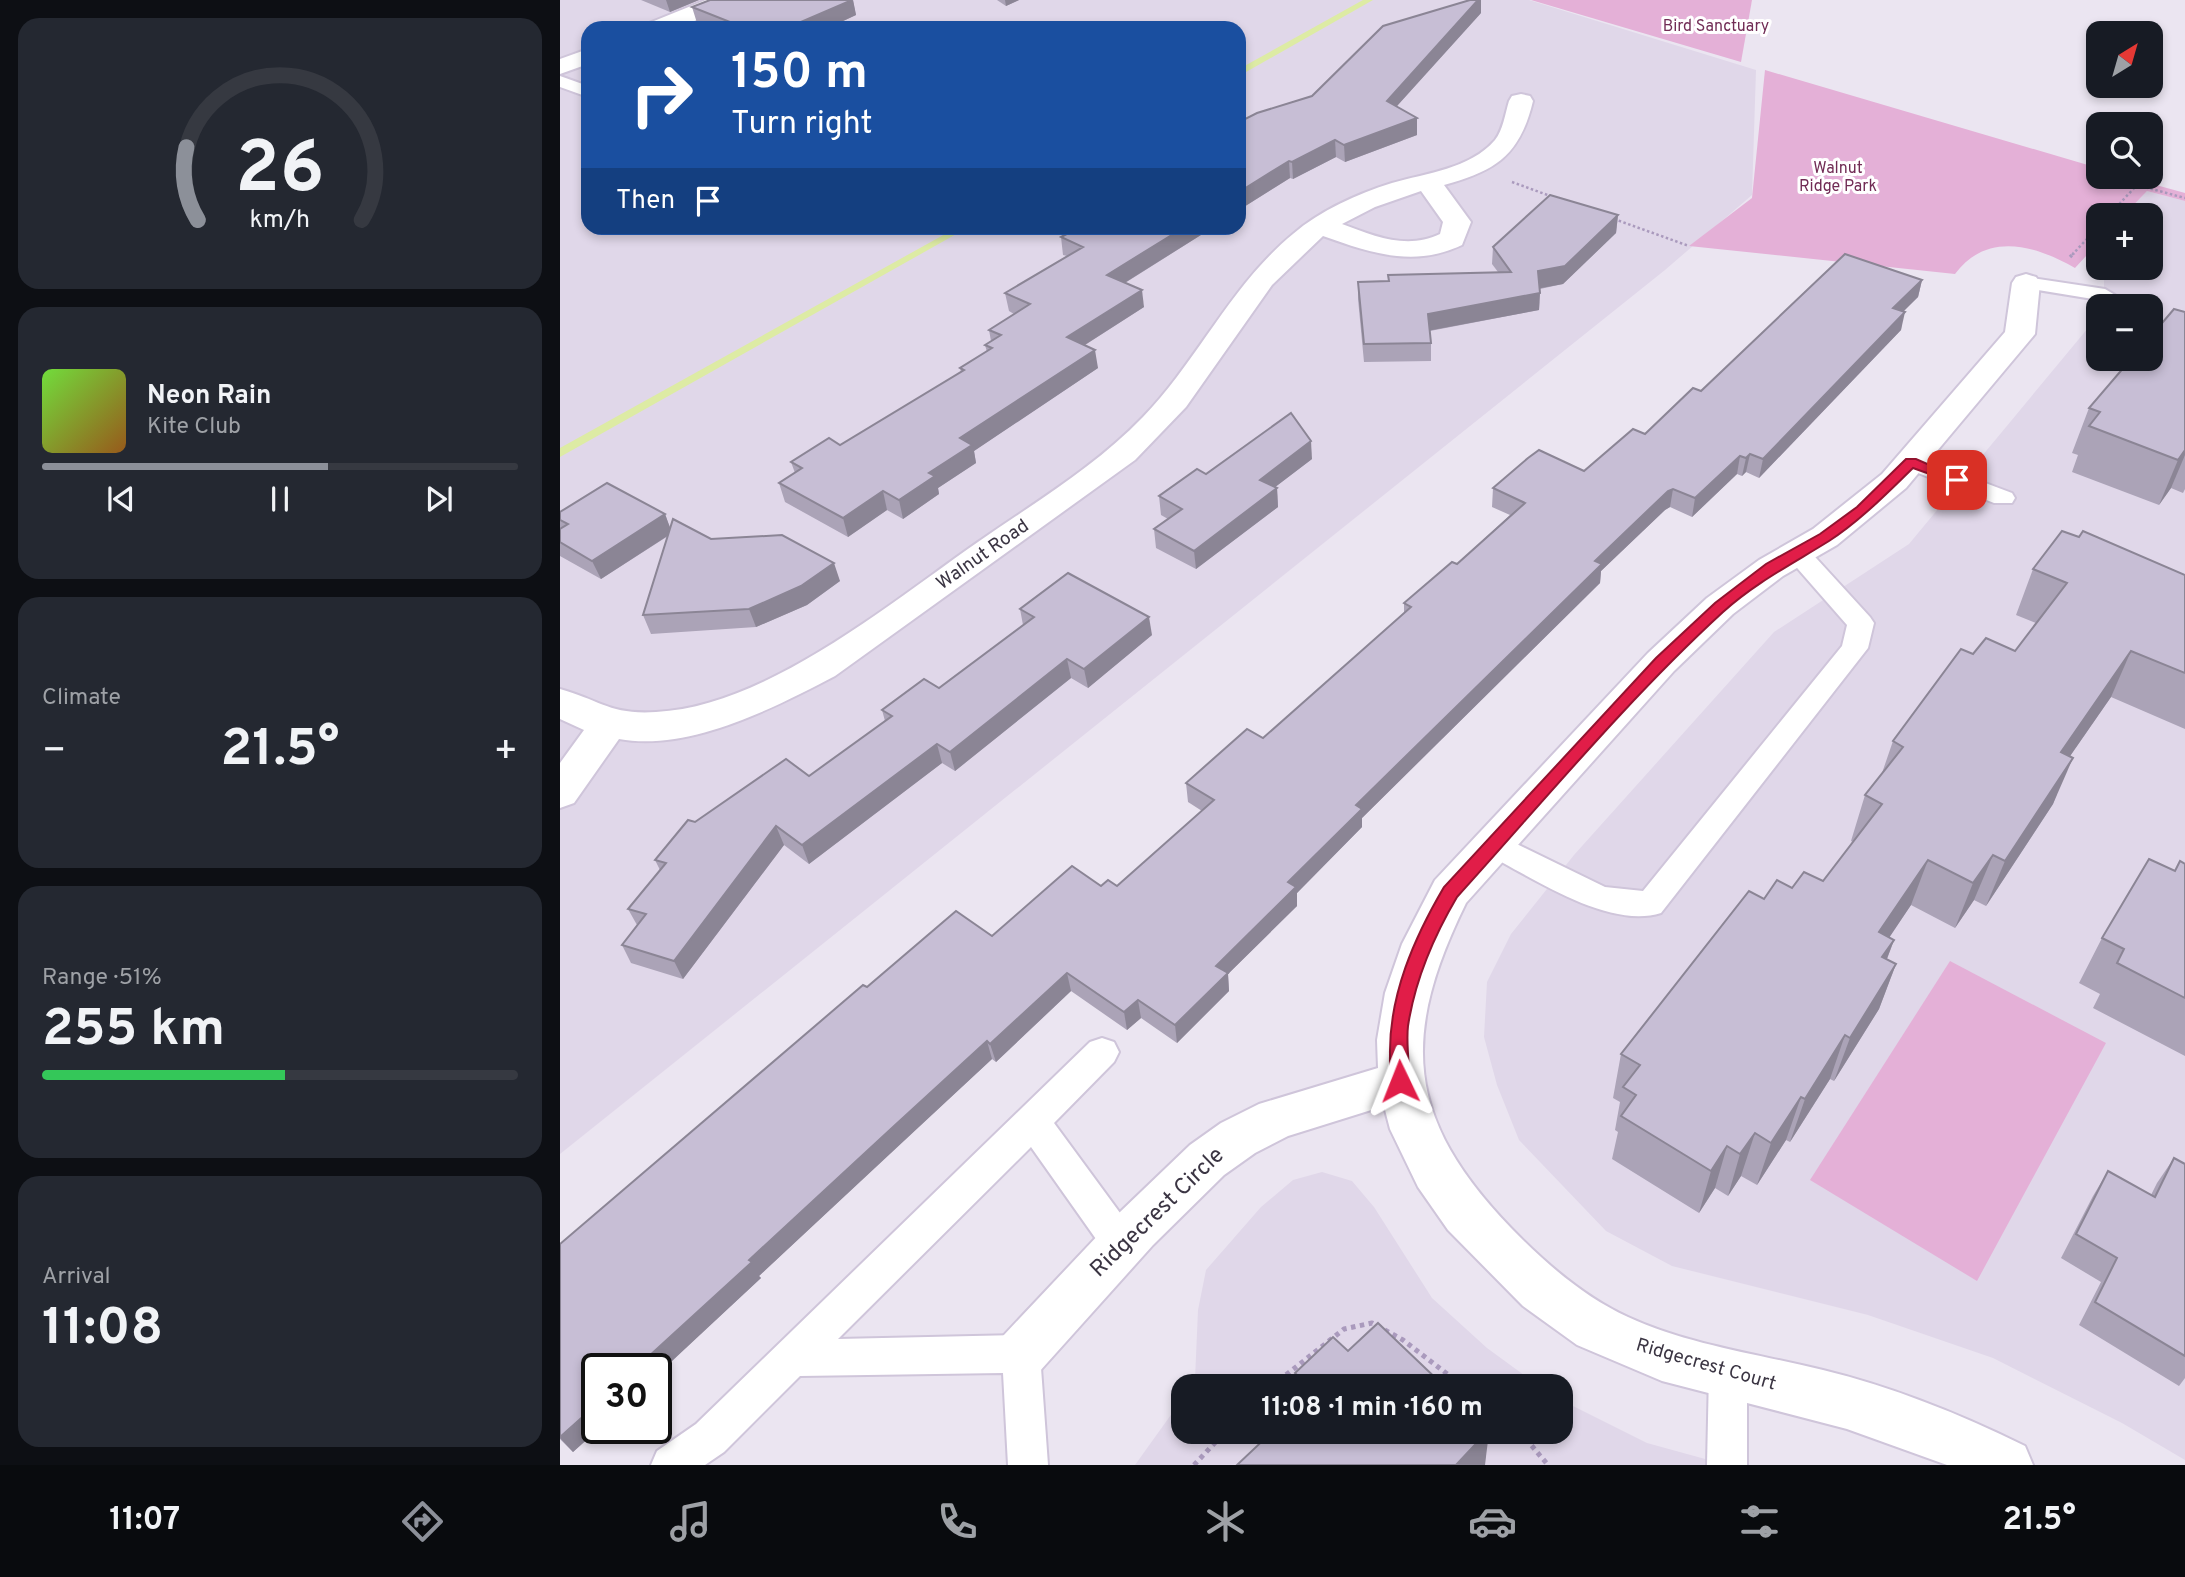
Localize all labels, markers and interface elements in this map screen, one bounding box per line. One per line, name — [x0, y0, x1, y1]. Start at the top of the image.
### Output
park label: Bird Sanctuary — [1663, 17, 1769, 37]
north arrow — [2086, 21, 2163, 98]
map controls — [2086, 21, 2163, 371]
text: 150 m — [731, 44, 868, 106]
icon: right — [616, 49, 707, 140]
text: Turn right — [731, 105, 873, 145]
button: search — [2086, 112, 2163, 189]
text: 26 — [235, 126, 325, 218]
park label: Walnut Ridge Park — [1799, 159, 1877, 197]
icon: arrive — [689, 182, 727, 220]
text: Then — [616, 185, 675, 218]
button: + — [2086, 203, 2163, 280]
text: km/h — [250, 205, 310, 237]
button: − — [2086, 294, 2163, 371]
text: Neon Rain — [147, 380, 272, 413]
text: Kite Club — [147, 413, 241, 442]
pin — [1927, 450, 1987, 510]
icon: arrive — [1938, 461, 1976, 499]
icon: previous — [102, 480, 140, 518]
icon: pause — [261, 480, 299, 518]
icon: next — [420, 480, 458, 518]
street label: Walnut Road — [932, 514, 1034, 596]
text: Climate — [42, 684, 121, 713]
text: 21.5° — [221, 718, 339, 784]
text: − — [42, 728, 67, 777]
text: + — [493, 728, 518, 777]
text: Range · 51% — [42, 964, 162, 993]
text: 255 km — [42, 998, 225, 1064]
position arrow — [1363, 1044, 1437, 1118]
street label: Ridgecrest Circle — [1085, 1142, 1231, 1284]
text: Arrival — [42, 1263, 111, 1292]
text: 11:08 — [42, 1297, 163, 1363]
street label: Ridgecrest Court — [1633, 1334, 1779, 1396]
speed limit sign: 30 — [581, 1353, 672, 1444]
text: 11:08 · 1 min · 160 m — [1261, 1392, 1483, 1425]
icon: directions — [398, 1497, 447, 1546]
icon: music — [666, 1497, 715, 1546]
icon: phone — [933, 1497, 982, 1546]
icon: climate — [1201, 1497, 1250, 1546]
icon: car — [1468, 1497, 1517, 1546]
icon: filters — [1735, 1497, 1784, 1546]
text: 11:07 — [109, 1501, 180, 1541]
text: 21.5° — [2003, 1501, 2076, 1541]

